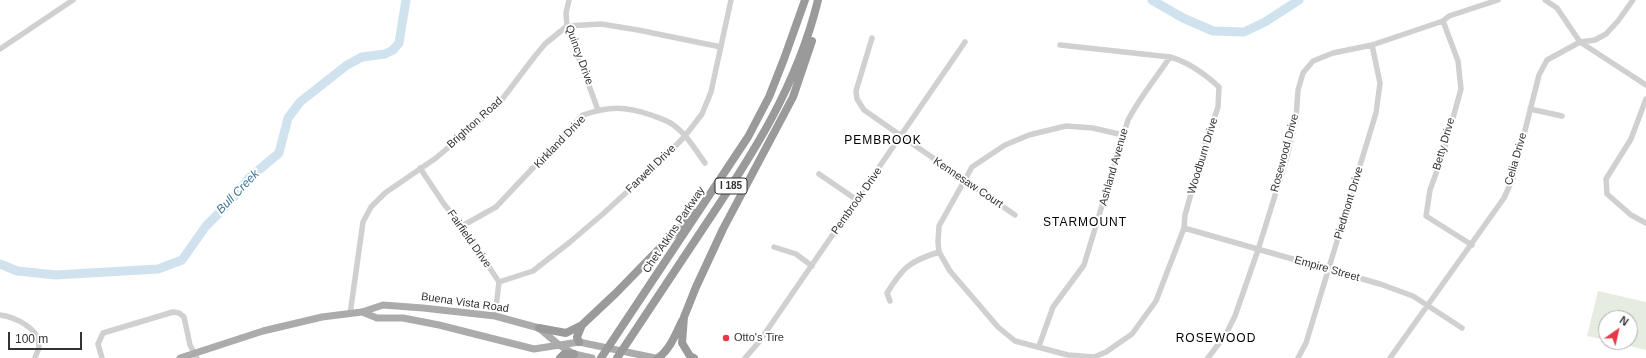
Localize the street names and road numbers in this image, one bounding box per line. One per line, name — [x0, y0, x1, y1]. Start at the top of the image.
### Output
street label: Quincy Drive — [562, 23, 596, 87]
street label: Brighton Road — [444, 95, 506, 151]
street label: Rosewood Drive — [1268, 112, 1302, 194]
street label: Kirkland Drive — [531, 113, 589, 171]
street label: Woodburn Drive — [1185, 116, 1221, 196]
street label: Betty Drive — [1430, 116, 1458, 172]
street label: Ashland Avenue — [1097, 127, 1131, 207]
street label: Celia Drive — [1502, 131, 1530, 187]
street label: Farwell Drive — [623, 142, 679, 196]
street label: Kennesaw Court — [931, 155, 1005, 211]
street label: Pembrook Drive — [829, 165, 885, 237]
street label: Piedmont Drive — [1332, 165, 1366, 241]
road number: I 185 — [715, 178, 747, 194]
street label: Chet Atkins Parkway — [640, 184, 708, 276]
street label: Fairfield Drive — [444, 207, 494, 271]
street label: Empire Street — [1293, 253, 1361, 285]
street label: Buena Vista Road — [420, 290, 510, 316]

